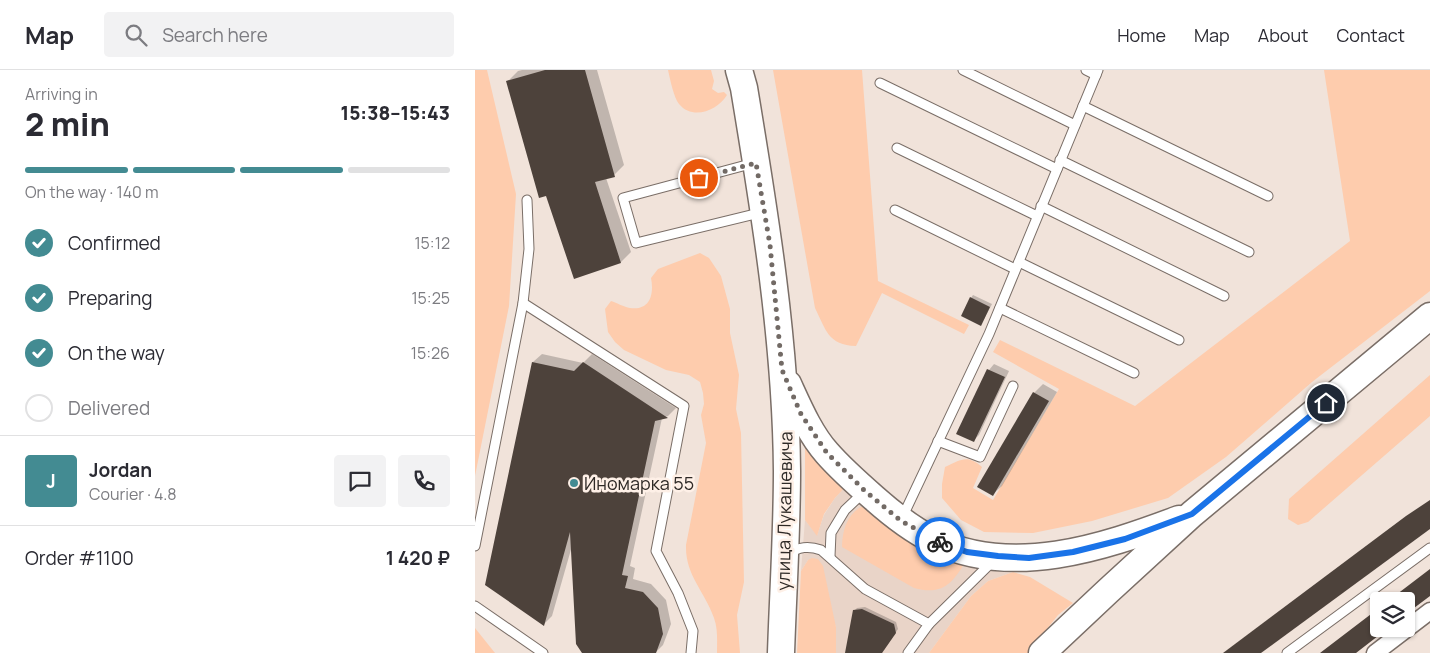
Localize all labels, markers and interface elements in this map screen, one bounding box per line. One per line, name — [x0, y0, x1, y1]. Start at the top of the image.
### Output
search box — [104, 12, 454, 57]
text: Map — [25, 18, 74, 51]
icon: search — [122, 21, 150, 49]
text: Search here — [162, 22, 268, 48]
text: Home — [1117, 23, 1166, 47]
text: Map — [1194, 23, 1230, 47]
text: About — [1258, 23, 1308, 47]
text: Contact — [1336, 23, 1405, 47]
text: Arriving in — [25, 83, 98, 105]
text: 15:38–15:43 — [341, 100, 450, 126]
text: 2 min — [25, 102, 110, 146]
pin — [678, 157, 720, 199]
icon: bag — [685, 164, 713, 192]
text: On the way · 140 m — [25, 181, 159, 203]
icon: check — [25, 229, 53, 257]
text: Confirmed — [68, 230, 161, 256]
text: 15:12 — [414, 232, 450, 254]
icon: check — [25, 284, 53, 312]
text: Preparing — [68, 285, 153, 311]
text: 15:25 — [411, 287, 450, 309]
icon: check — [25, 339, 53, 367]
text: On the way — [68, 340, 165, 366]
text: 15:26 — [411, 342, 450, 364]
pin — [1305, 382, 1347, 424]
icon: home — [1312, 389, 1340, 417]
text: Delivered — [68, 395, 150, 421]
street label: улица Лукашевича — [771, 431, 797, 591]
button: chat — [334, 455, 386, 507]
button: phone — [398, 455, 450, 507]
text: Jordan — [89, 457, 152, 483]
text: J — [46, 468, 56, 494]
place label: Иномарка 55 — [584, 471, 694, 495]
marker: Иномарка 55 — [568, 477, 580, 489]
text: Courier · 4.8 — [89, 483, 177, 505]
courier — [915, 517, 965, 567]
icon: bike — [926, 528, 954, 556]
text: Order #1100 — [25, 545, 134, 571]
text: 1 420 ₽ — [386, 545, 450, 571]
map controls — [1370, 592, 1415, 637]
button: layers — [1370, 592, 1415, 637]

